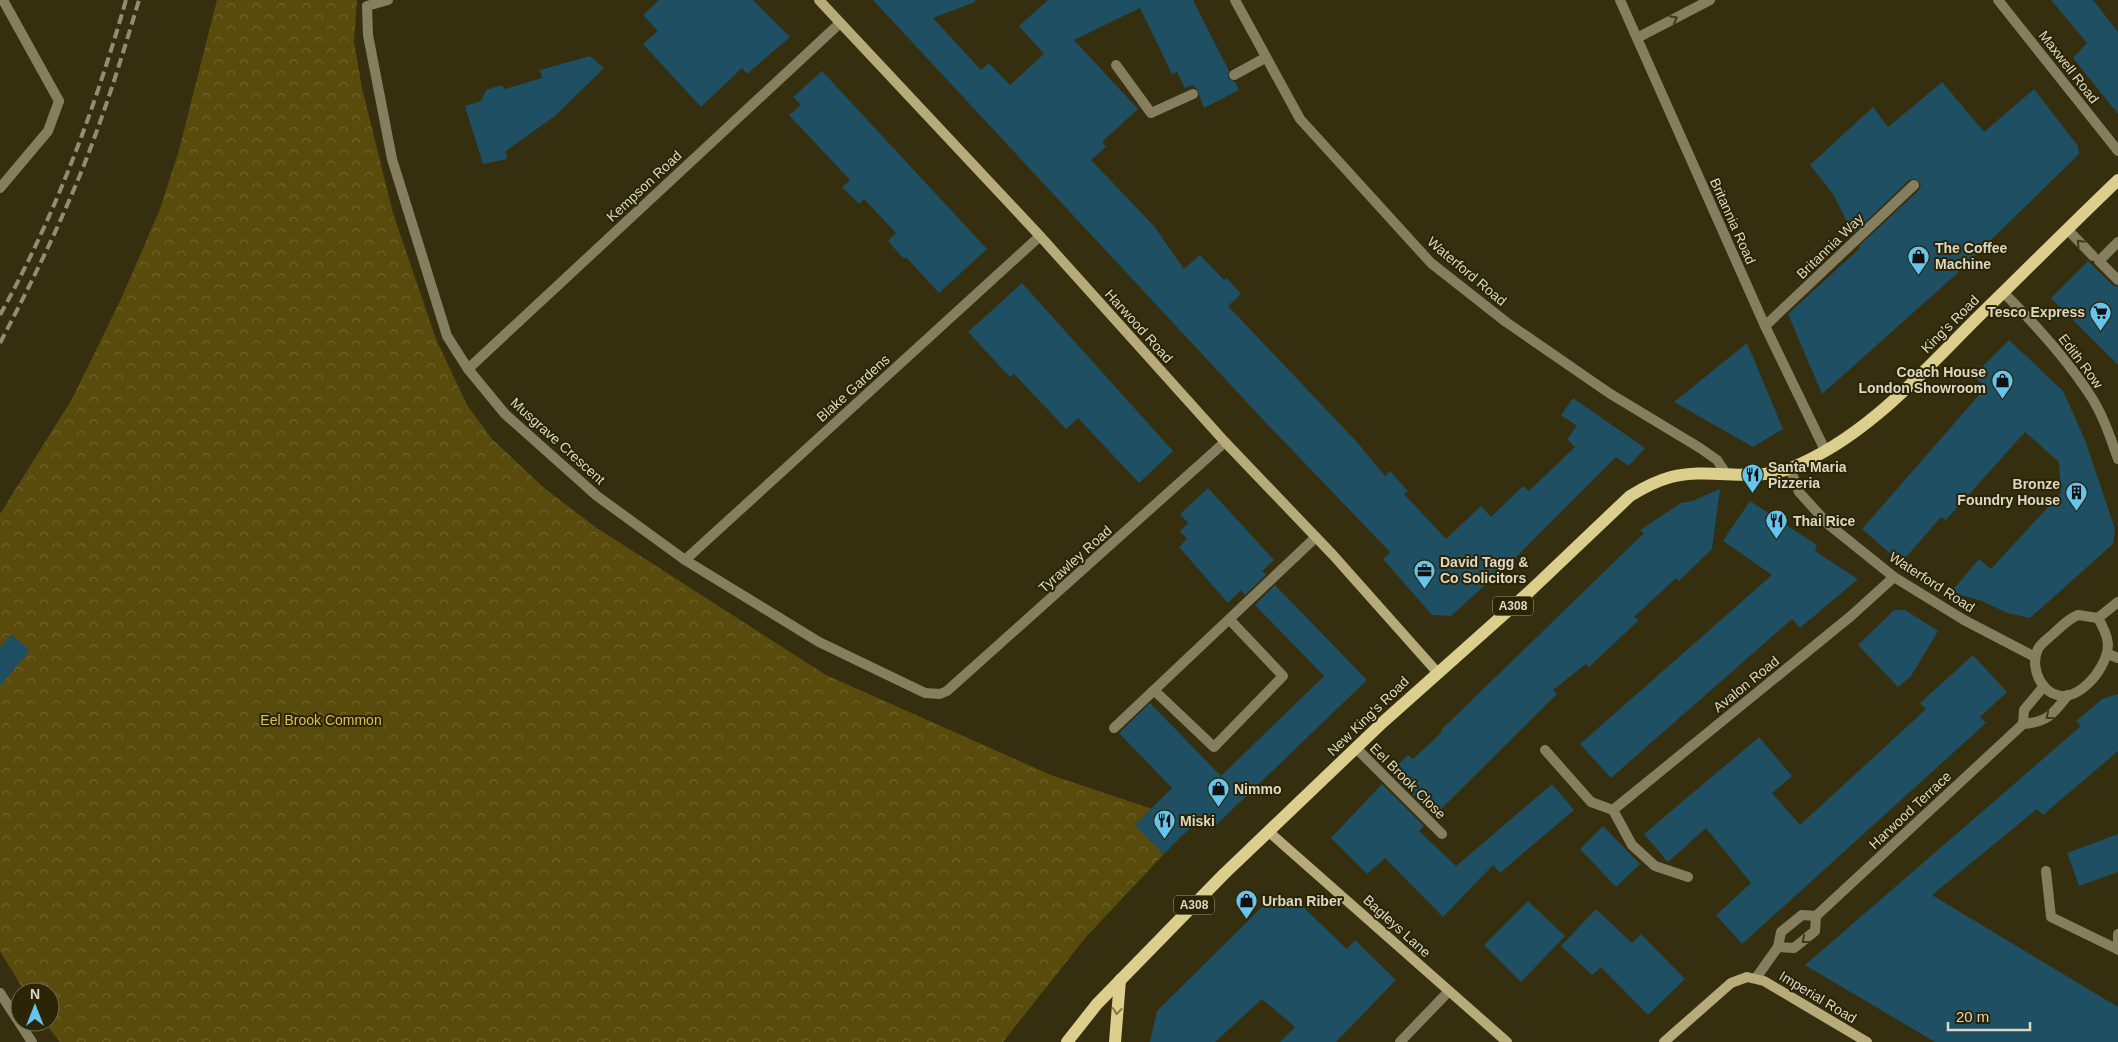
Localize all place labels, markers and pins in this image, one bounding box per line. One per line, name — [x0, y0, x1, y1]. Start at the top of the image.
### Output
place label: The Coffee Machine — [1935, 240, 2008, 272]
shop icon: The Coffee Machine — [1907, 244, 1931, 275]
supermarket icon: Tesco Express — [2089, 300, 2113, 331]
place label: Tesco Express — [1987, 304, 2085, 320]
place label: Coach House London Showroom — [1858, 364, 1986, 396]
shop icon: Coach House London Showroom — [1990, 368, 2014, 399]
place label: Santa Maria Pizzeria — [1768, 459, 1847, 491]
restaurant icon: Santa Maria Pizzeria — [1740, 463, 1764, 494]
place label: Bronze Foundry House — [1957, 476, 2060, 508]
building icon: Bronze Foundry House — [2064, 480, 2088, 511]
restaurant icon: Thai Rice — [1765, 509, 1789, 540]
place label: Thai Rice — [1793, 513, 1855, 529]
place label: David Tagg & Co Solicitors — [1440, 554, 1528, 586]
office icon: David Tagg & Co Solicitors — [1412, 558, 1436, 589]
shop icon: Nimmo — [1206, 777, 1230, 808]
place label: Nimmo — [1234, 781, 1281, 797]
restaurant icon: Miski — [1152, 809, 1176, 840]
place label: Miski — [1180, 813, 1215, 829]
shop icon: Urban Riber — [1234, 889, 1258, 920]
place label: Urban Riber — [1262, 893, 1343, 909]

